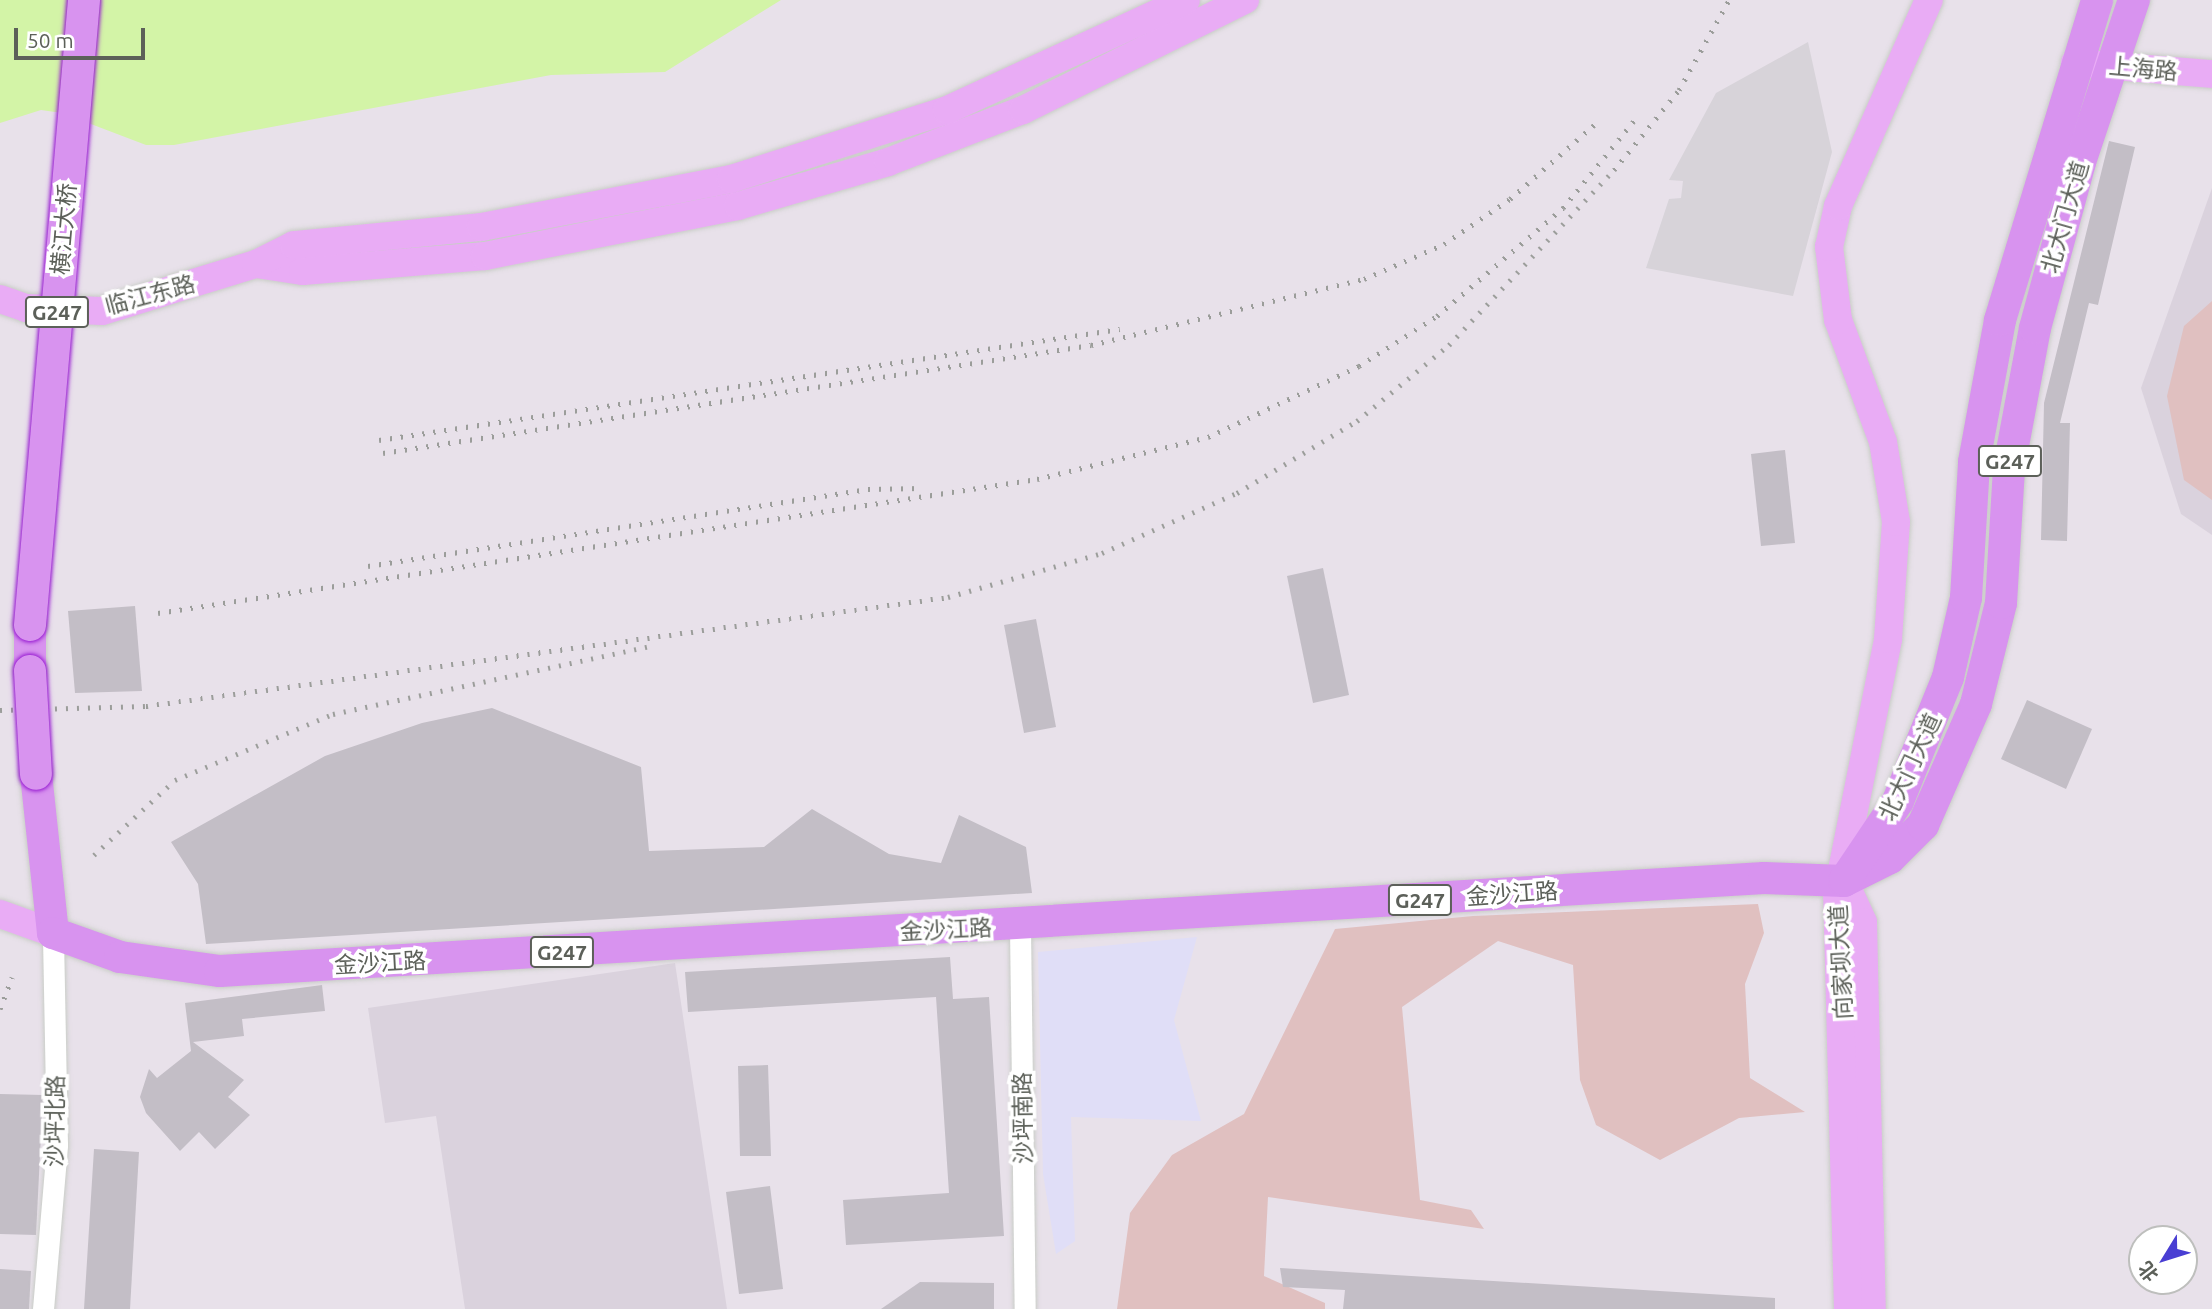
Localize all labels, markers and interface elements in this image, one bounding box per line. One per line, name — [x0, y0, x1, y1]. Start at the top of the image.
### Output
scale bar — [18, 14, 149, 58]
text: 50 m — [27, 28, 74, 52]
street label: 上海路 — [2107, 52, 2179, 86]
street label: 北大门大道 — [2036, 158, 2094, 276]
street label: 横江大桥 — [46, 182, 82, 276]
street label: 临江东路 — [102, 270, 198, 320]
road number: G247 — [24, 294, 90, 330]
road number: G247 — [1977, 444, 2043, 478]
street label: 北大门大道 — [1873, 709, 1947, 825]
street label: 金沙江路 — [1465, 877, 1559, 911]
road number: G247 — [1387, 883, 1453, 918]
street label: 向家坝大道 — [1824, 904, 1858, 1020]
street label: 金沙江路 — [899, 914, 993, 946]
road number: G247 — [529, 934, 595, 970]
street label: 金沙江路 — [333, 947, 427, 979]
street label: 沙坪南路 — [1008, 1072, 1038, 1164]
street label: 沙坪北路 — [40, 1075, 70, 1167]
north arrow — [2128, 1225, 2198, 1295]
text: 北 — [2134, 1257, 2163, 1286]

